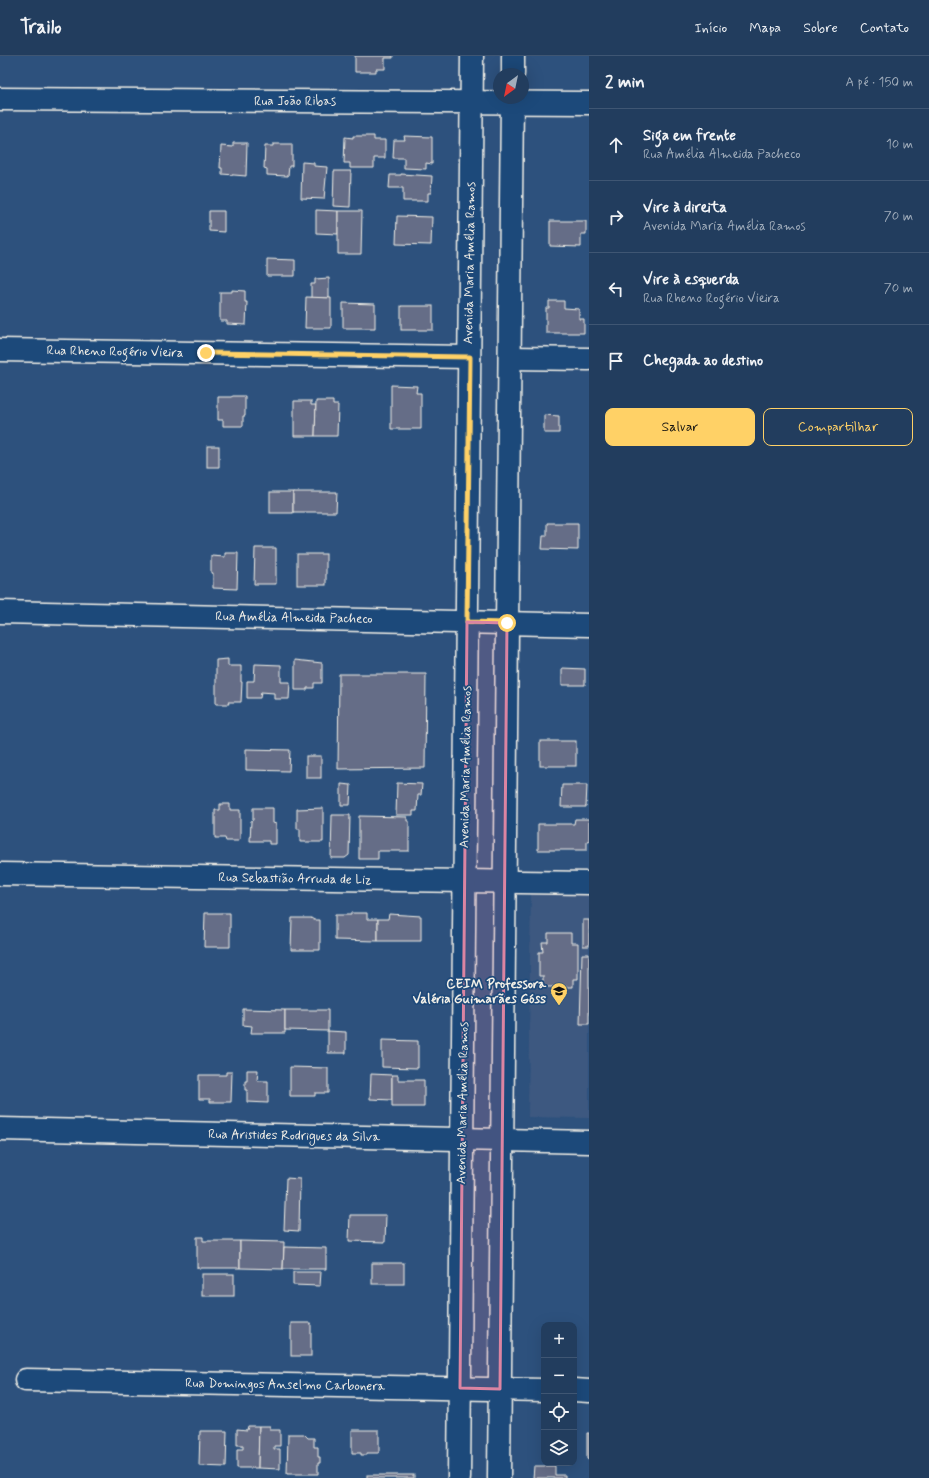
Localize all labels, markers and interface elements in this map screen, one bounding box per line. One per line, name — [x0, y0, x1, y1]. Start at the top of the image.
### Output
text: Trailo — [20, 15, 62, 40]
text: Início — [694, 19, 727, 37]
text: Mapa — [749, 19, 781, 37]
text: Sobre — [803, 19, 838, 37]
text: Contato — [860, 19, 909, 37]
north arrow — [493, 68, 529, 104]
text: 2 min — [605, 71, 645, 93]
text: A pé · 150 m — [846, 74, 913, 91]
street label: Rua João Ribas — [254, 93, 336, 110]
text: Siga em frente — [643, 126, 736, 146]
icon: ahead — [605, 134, 627, 156]
text: 10 m — [886, 136, 913, 153]
text: Rua Amélia Almeida Pacheco — [643, 146, 800, 163]
street label: Avenida Maria Amélia Ramos — [460, 182, 480, 344]
text: Vire à direita — [643, 198, 727, 218]
icon: right — [605, 206, 627, 228]
text: 70 m — [884, 208, 913, 225]
text: Avenida Maria Amélia Ramos — [643, 218, 806, 235]
text: Vire à esquerda — [643, 270, 739, 290]
icon: left — [605, 278, 627, 300]
text: 70 m — [884, 280, 913, 297]
text: Rua Rheno Rogério Vieira — [643, 290, 780, 307]
street label: Rua Rheno Rogério Vieira — [46, 342, 184, 364]
route end — [197, 344, 215, 362]
icon: arrive — [605, 350, 627, 372]
text: Chegada ao destino — [643, 351, 763, 371]
button: Salvar — [605, 408, 755, 446]
button: Compartilhar — [763, 408, 913, 446]
street label: Rua Amélia Almeida Pacheco — [215, 608, 373, 628]
route start — [498, 614, 516, 632]
street label: Avenida Maria Amélia Ramos — [456, 686, 476, 848]
street label: Rua Sebastião Arruda de Liz — [218, 869, 372, 889]
place label: CEIM Professora Valéria Guimarães Góss — [413, 976, 547, 1008]
school or university icon: CEIM Professora Valéria Guimarães Góss — [549, 981, 569, 1006]
street label: Avenida Maria Amélia Ramos — [453, 1022, 473, 1184]
street label: Rua Aristides Rodrigues da Silva — [208, 1126, 380, 1147]
map controls — [541, 1322, 577, 1466]
button: + — [541, 1322, 577, 1358]
button: − — [541, 1358, 577, 1394]
street label: Rua Domingos Anselmo Carbonera — [185, 1375, 385, 1395]
button: locate — [541, 1394, 577, 1430]
button: layers — [541, 1430, 577, 1466]

